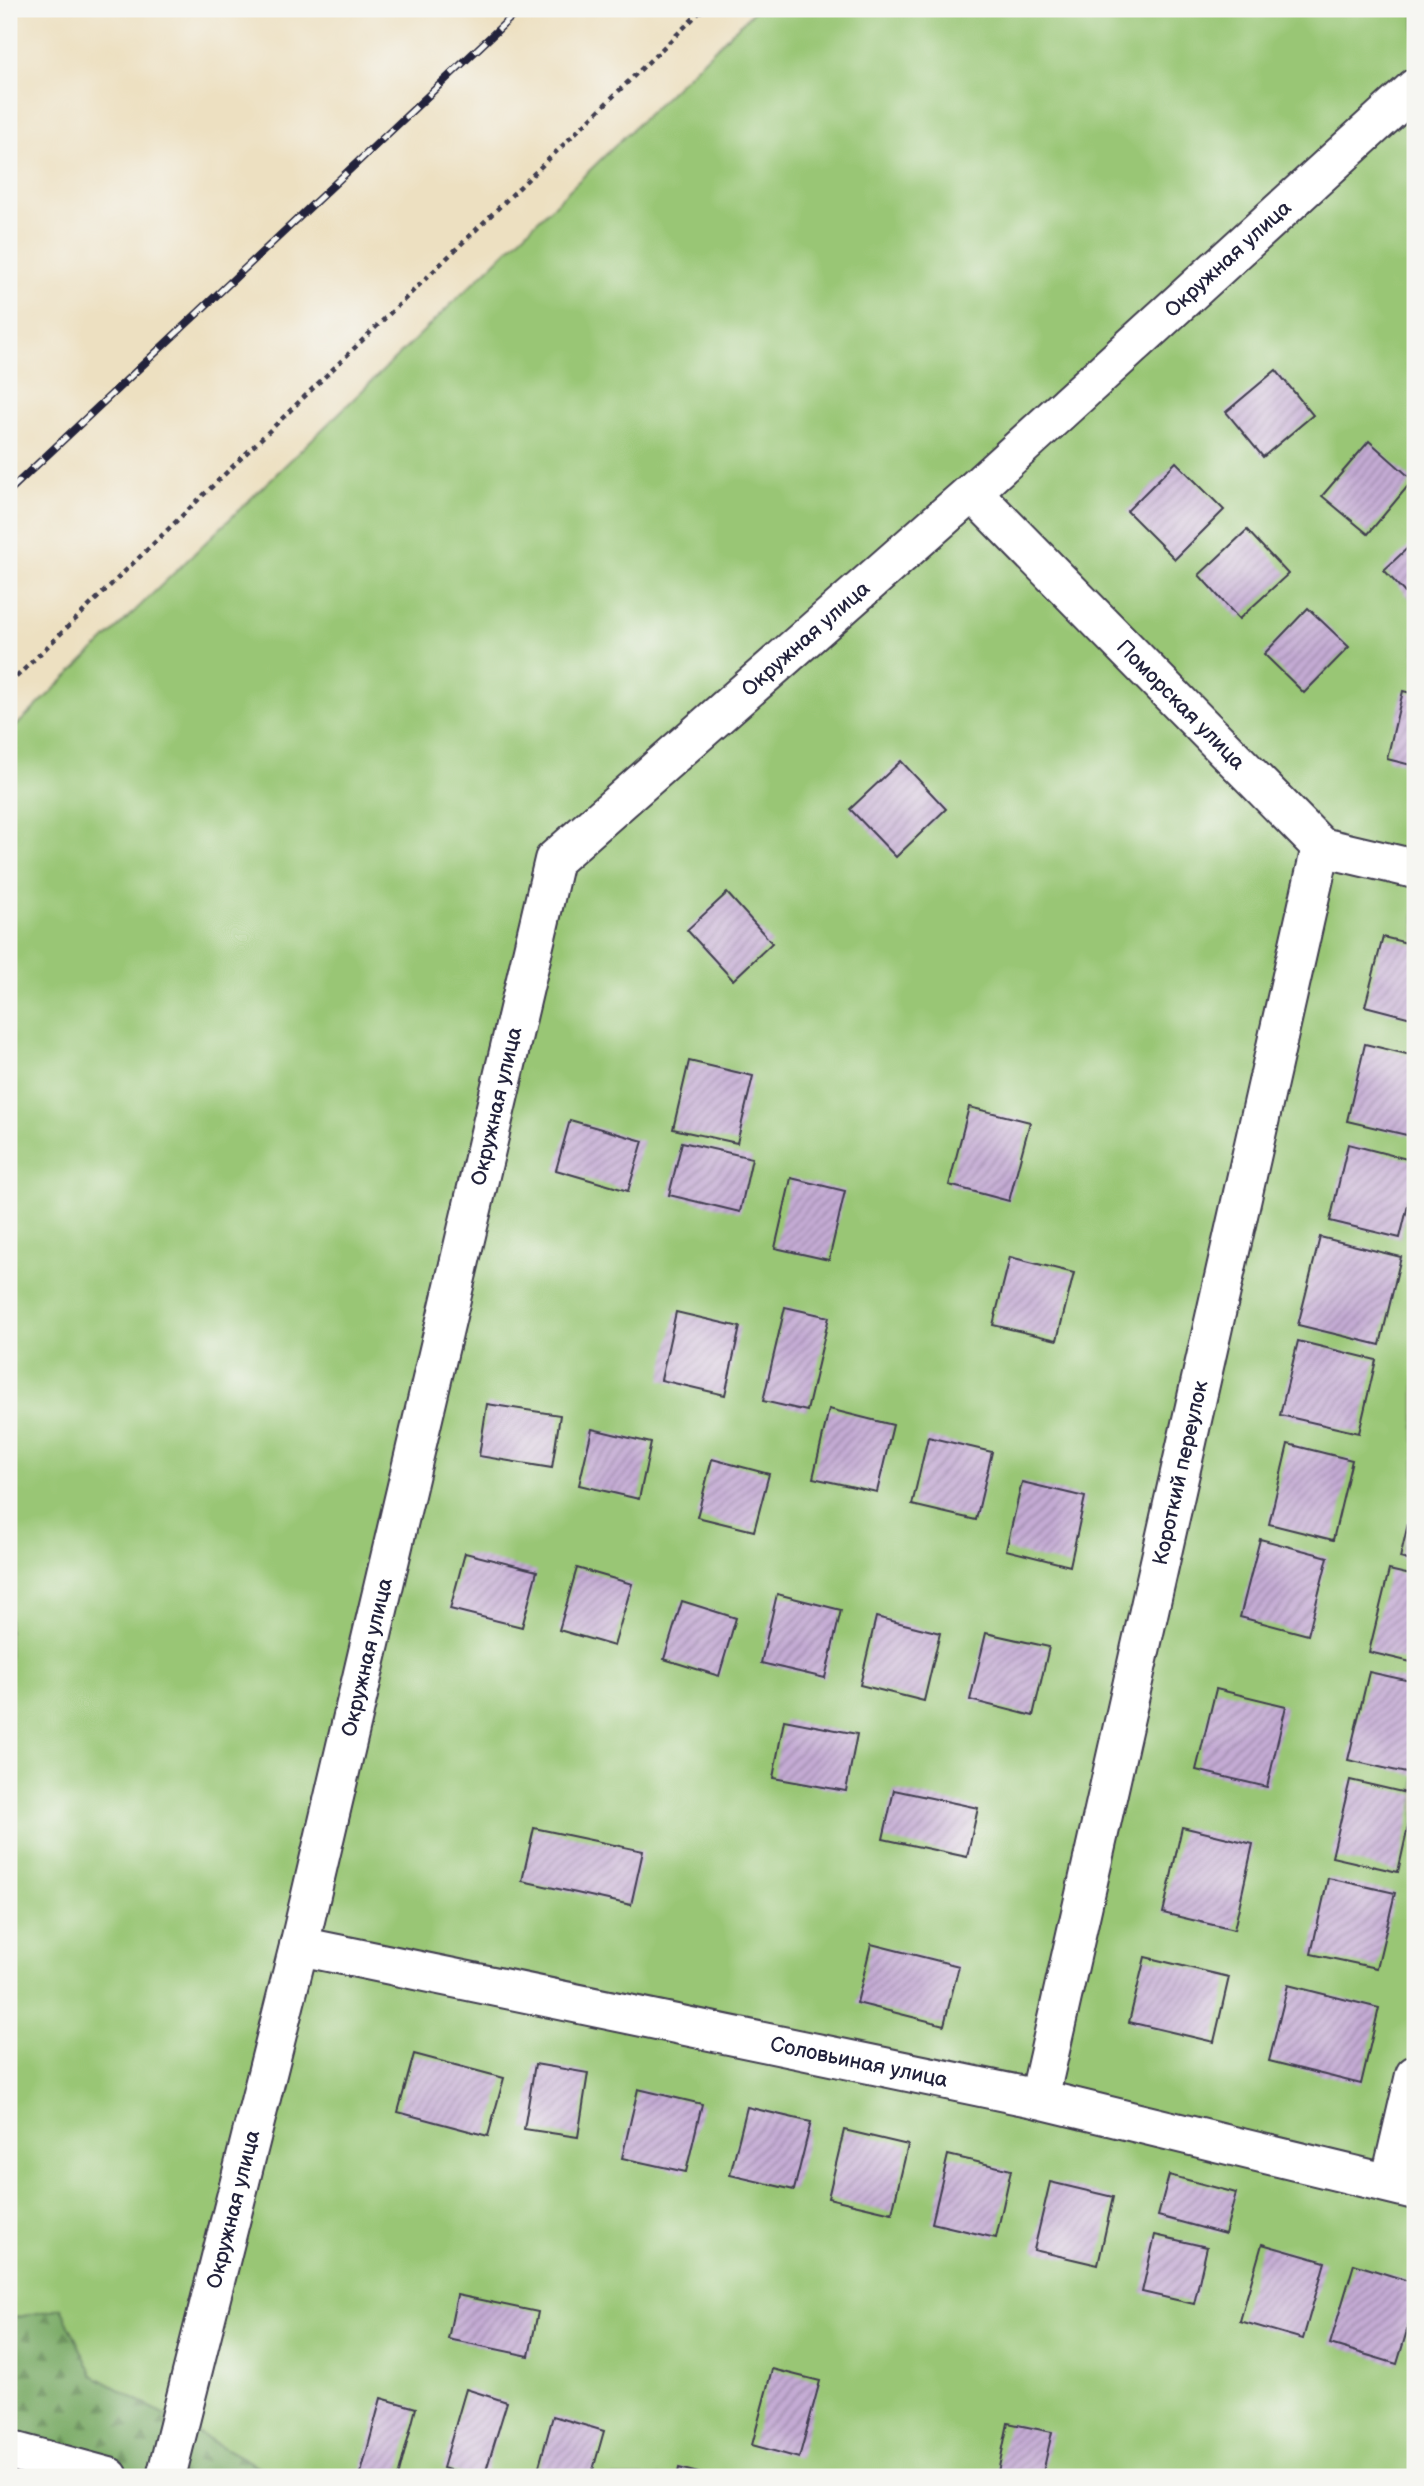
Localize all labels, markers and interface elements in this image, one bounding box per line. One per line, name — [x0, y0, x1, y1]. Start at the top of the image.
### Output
street label: Окружная улица — [1159, 194, 1297, 323]
street label: Окружная улица — [736, 575, 875, 702]
street label: Поморская улица — [1112, 634, 1251, 775]
street label: Окружная улица — [465, 1024, 527, 1188]
street label: Короткий переулок — [1147, 1378, 1213, 1567]
street label: Окружная улица — [336, 1575, 398, 1739]
street label: Соловьиная улица — [768, 2031, 951, 2092]
street label: Окружная улица — [201, 2127, 265, 2291]

